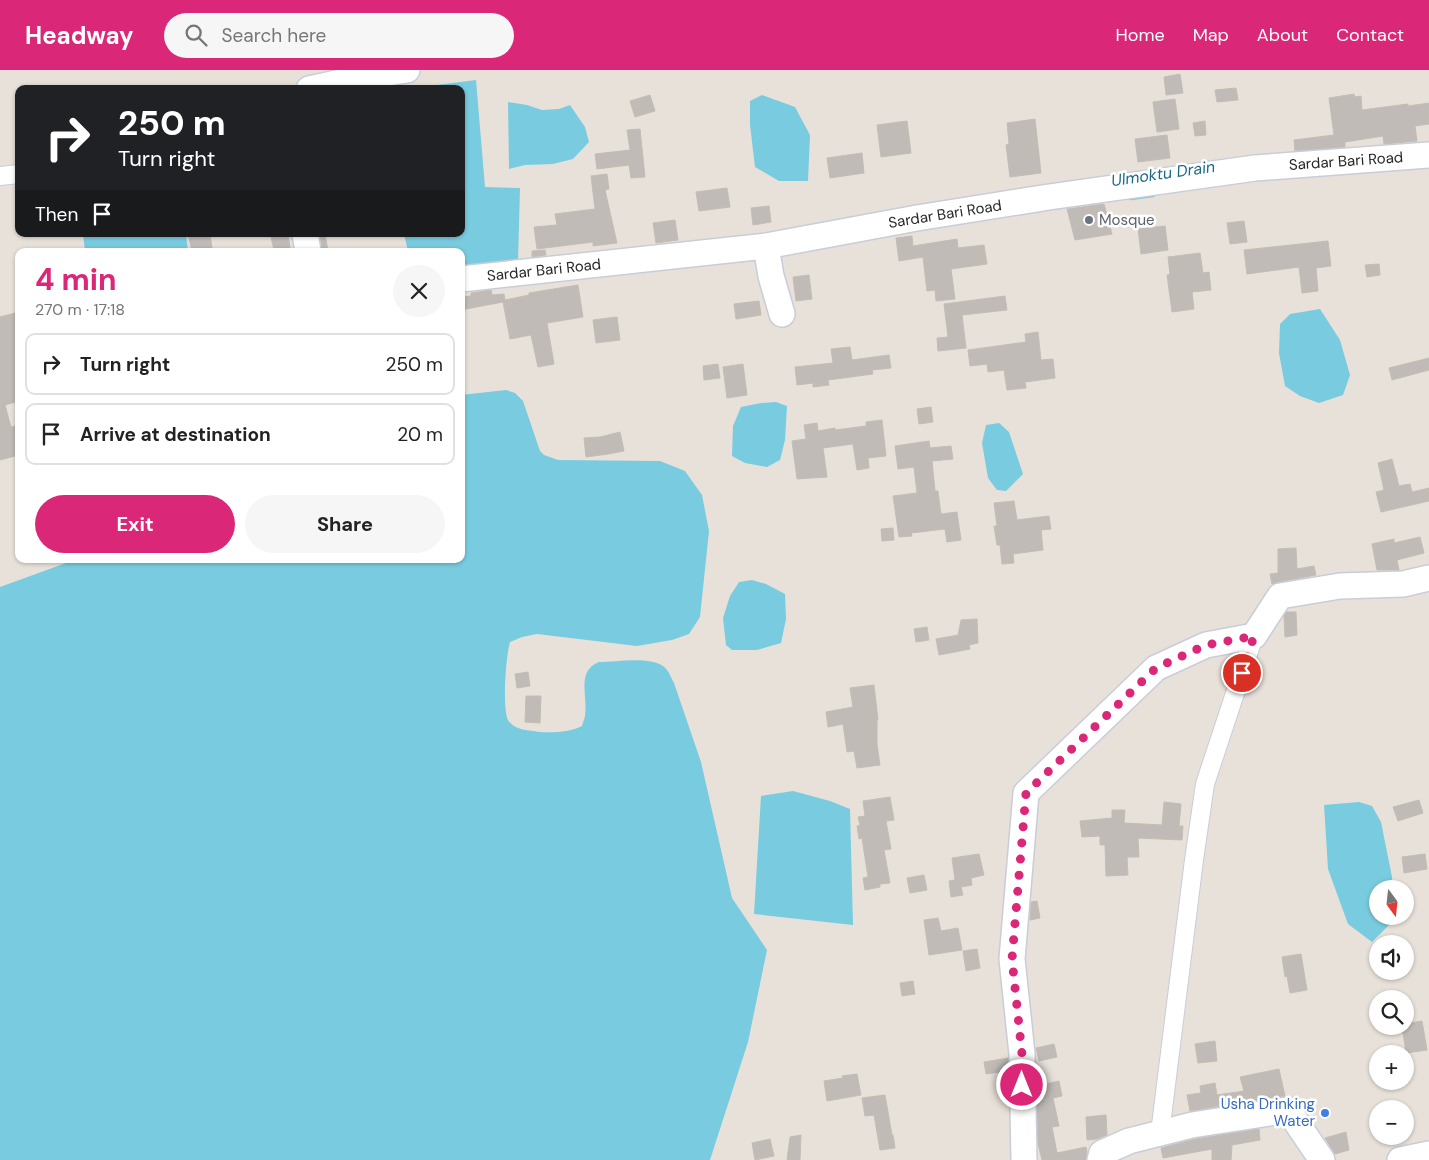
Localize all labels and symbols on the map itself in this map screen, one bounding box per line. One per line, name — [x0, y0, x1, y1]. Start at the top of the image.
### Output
street label: Sardar Bari Road — [1288, 147, 1404, 175]
water label: Ulmoktu Drain — [1110, 156, 1216, 191]
street label: Sardar Bari Road — [887, 195, 1003, 233]
place label: Mosque — [1099, 210, 1155, 230]
marker: Mosque — [1083, 214, 1095, 226]
street label: Sardar Bari Road — [486, 254, 602, 286]
pin — [1221, 652, 1263, 694]
north arrow — [1369, 880, 1414, 925]
position arrow — [995, 1058, 1047, 1110]
place label: Usha Drinking Water — [1221, 1094, 1315, 1131]
marker: Usha Drinking Water — [1319, 1107, 1331, 1119]

